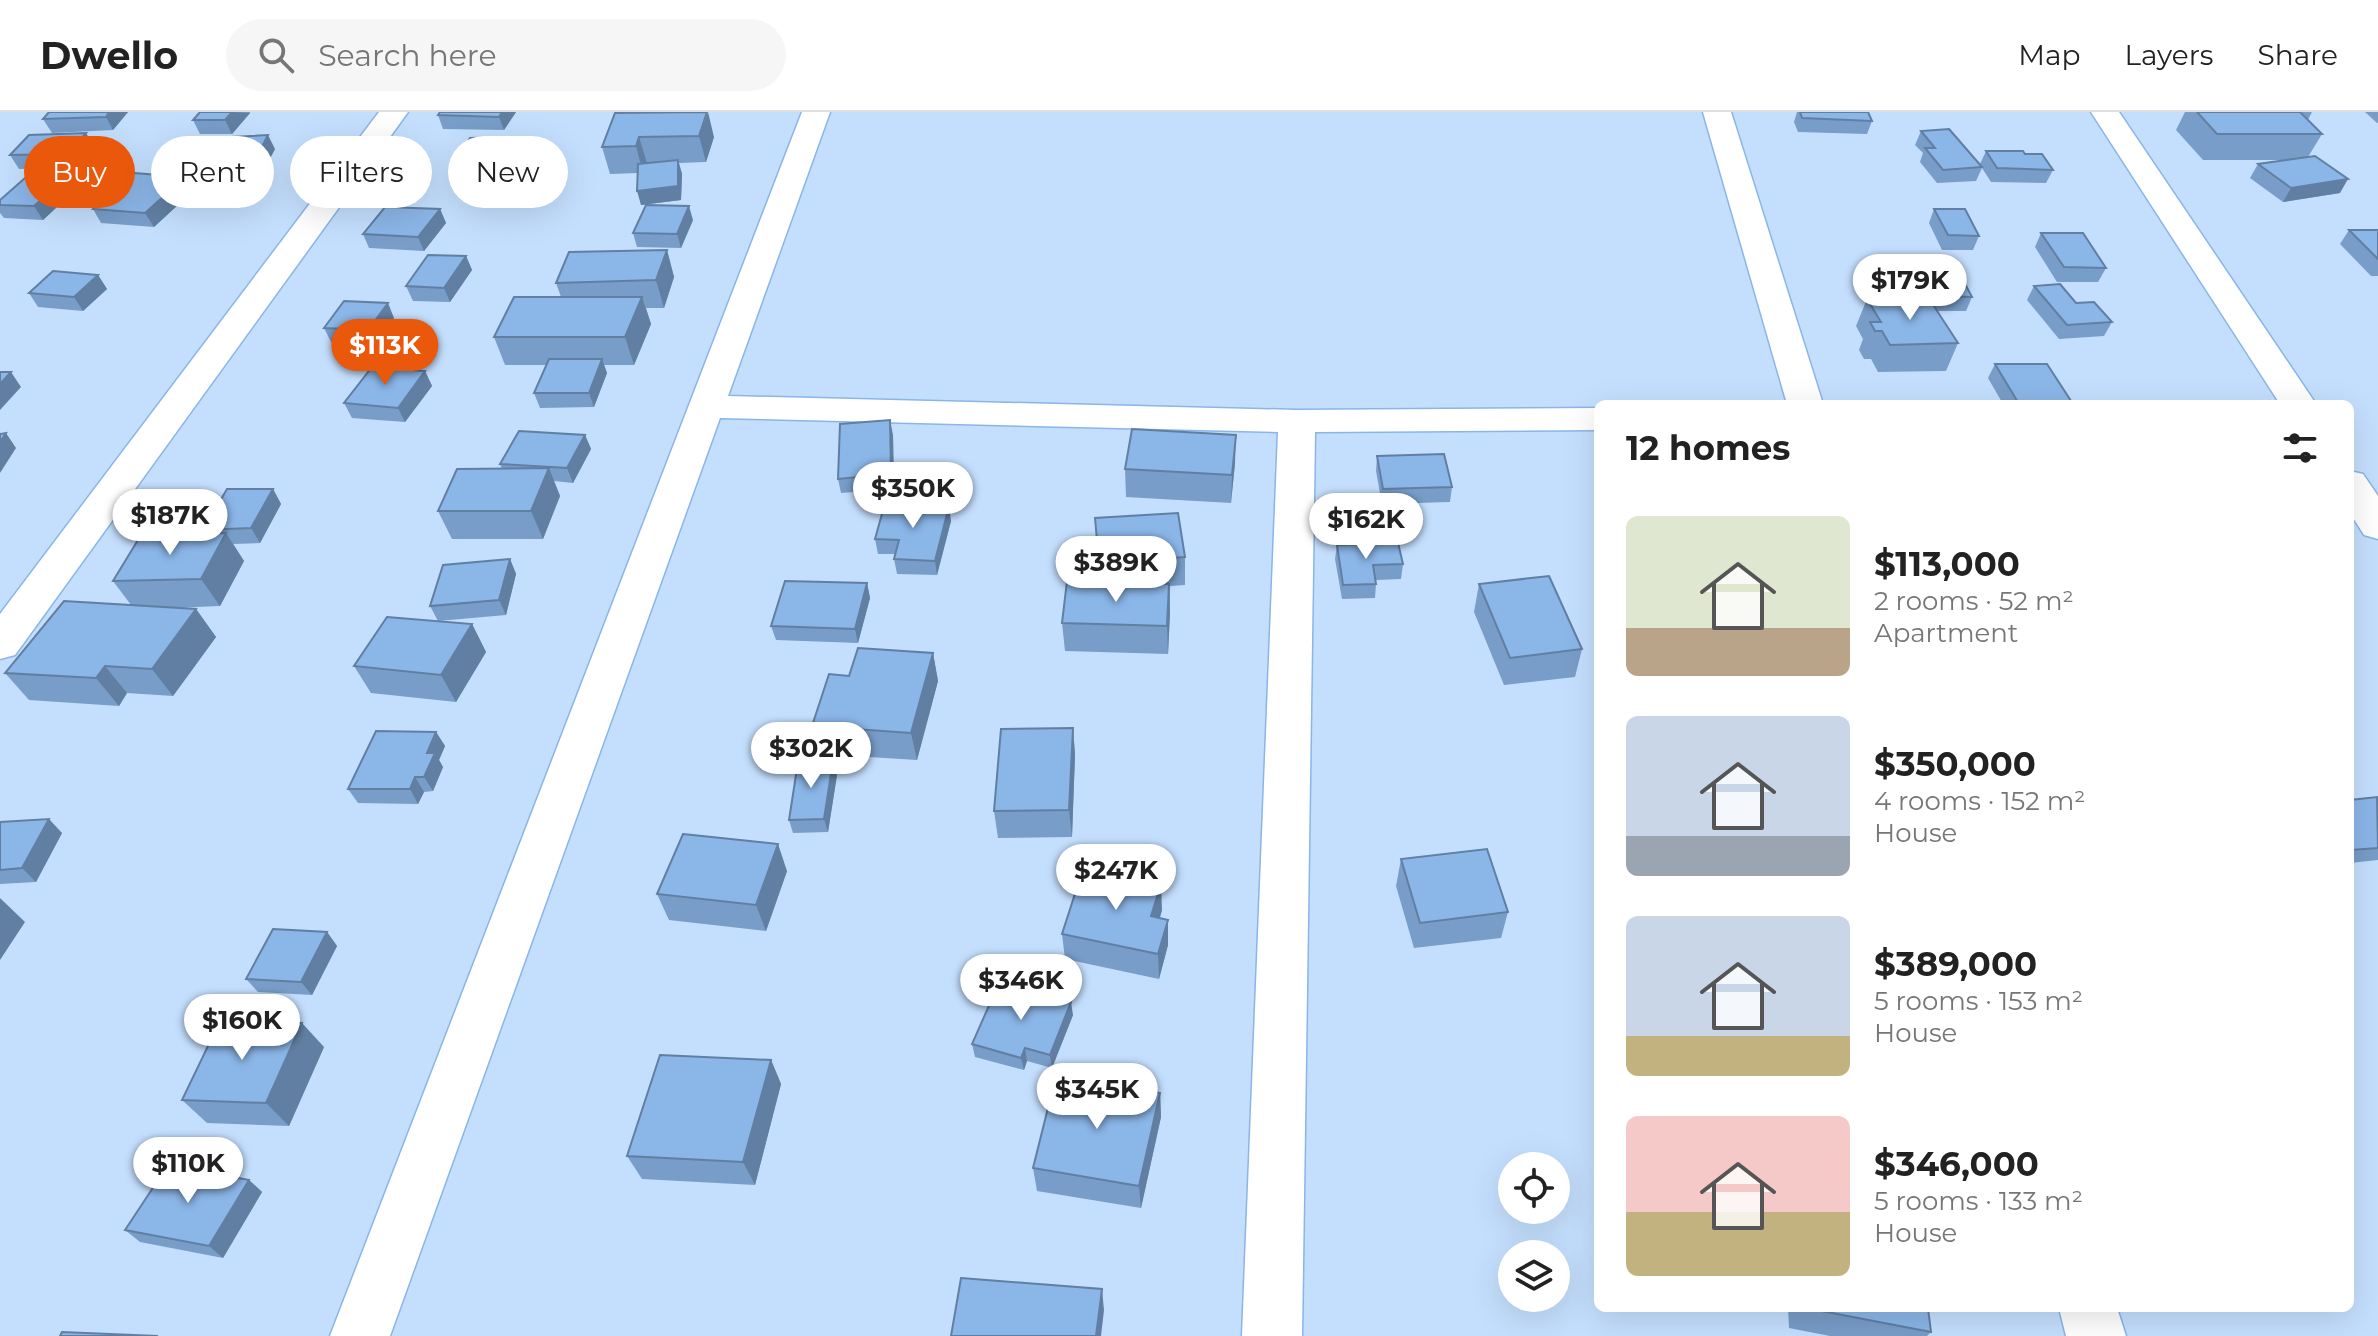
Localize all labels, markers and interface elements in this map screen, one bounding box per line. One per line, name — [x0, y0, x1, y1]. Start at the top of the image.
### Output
search box — [226, 19, 786, 91]
text: Dwello — [40, 32, 178, 79]
icon: search — [254, 33, 298, 77]
text: Search here — [318, 37, 497, 74]
text: Map — [2018, 38, 2081, 72]
text: Layers — [2125, 38, 2214, 72]
text: Share — [2258, 38, 2338, 72]
chip: Buy — [24, 136, 135, 208]
chip: Rent — [151, 136, 274, 208]
chip: Filters — [290, 136, 432, 208]
chip: New — [448, 136, 568, 208]
pin: $179K — [1854, 254, 1966, 322]
text: $179K — [1871, 264, 1949, 296]
pin: $113K — [329, 319, 441, 387]
text: $113K — [349, 329, 421, 361]
icon: filters — [2278, 426, 2322, 470]
text: 12 homes — [1626, 427, 1790, 469]
pin: $350K — [857, 462, 969, 530]
text: $350K — [871, 472, 955, 504]
pin: $187K — [114, 489, 226, 557]
pin: $162K — [1310, 493, 1422, 561]
text: $187K — [130, 499, 210, 531]
text: $162K — [1327, 503, 1405, 535]
pin: $389K — [1060, 536, 1172, 604]
text: $113,000 — [1874, 543, 2020, 585]
text: $389K — [1074, 546, 1158, 578]
icon: home — [1690, 548, 1786, 644]
text: 2 rooms · 52 m² — [1874, 585, 2074, 617]
text: Apartment — [1874, 617, 2018, 649]
pin: $302K — [755, 722, 867, 790]
text: $302K — [769, 732, 853, 764]
text: $350,000 — [1874, 743, 2036, 785]
icon: home — [1690, 748, 1786, 844]
text: 4 rooms · 152 m² — [1874, 785, 2085, 817]
text: House — [1874, 817, 1957, 849]
pin: $247K — [1060, 844, 1172, 912]
text: $247K — [1074, 854, 1158, 886]
text: $389,000 — [1874, 943, 2037, 985]
icon: home — [1690, 948, 1786, 1044]
pin: $346K — [965, 954, 1077, 1022]
text: $346K — [978, 964, 1064, 996]
text: 5 rooms · 153 m² — [1874, 985, 2083, 1017]
pin: $160K — [186, 994, 298, 1062]
text: $160K — [202, 1004, 282, 1036]
text: House — [1874, 1017, 1957, 1049]
pin: $345K — [1041, 1063, 1153, 1131]
text: $345K — [1055, 1073, 1139, 1105]
pin: $110K — [132, 1137, 244, 1205]
text: $346,000 — [1874, 1143, 2039, 1185]
text: $110K — [151, 1147, 225, 1179]
icon: home — [1690, 1148, 1786, 1244]
map controls — [1498, 1152, 1570, 1312]
button: locate — [1498, 1152, 1570, 1224]
text: 5 rooms · 133 m² — [1874, 1185, 2083, 1217]
text: House — [1874, 1217, 1957, 1249]
button: layers — [1498, 1240, 1570, 1312]

